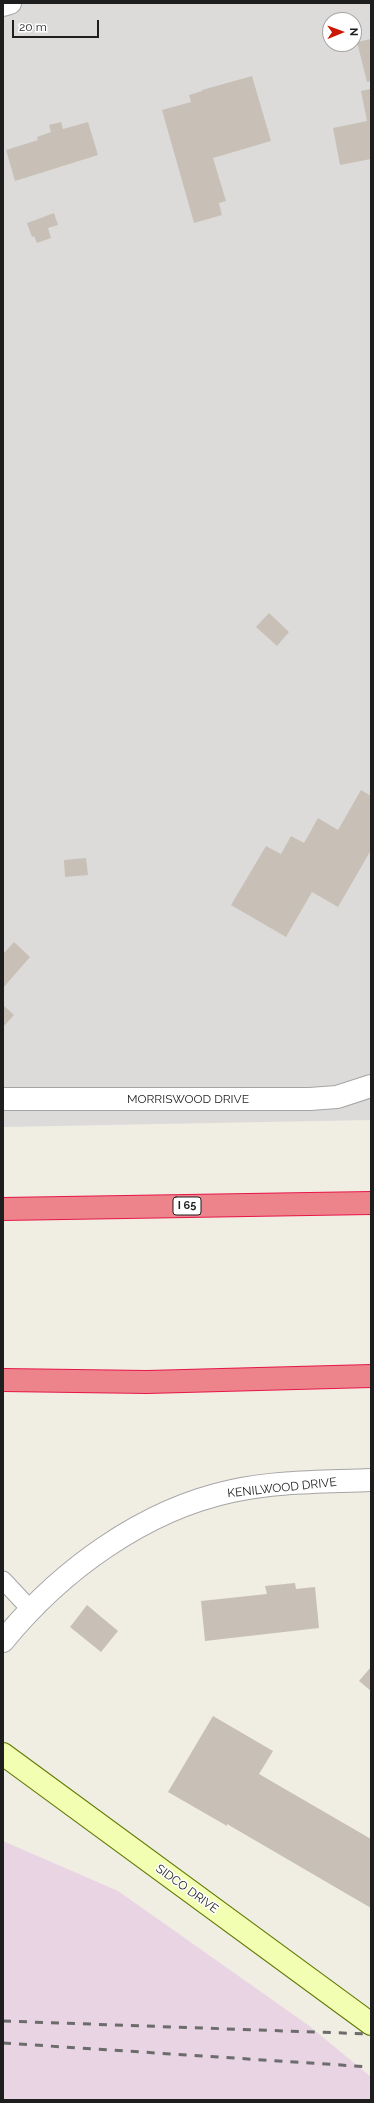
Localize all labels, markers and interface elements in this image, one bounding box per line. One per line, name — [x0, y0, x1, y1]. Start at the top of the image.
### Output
scale bar — [14, 12, 101, 38]
north arrow — [322, 12, 362, 52]
text: 20 m — [19, 20, 47, 34]
text: N — [347, 27, 360, 36]
street label: MORRISWOOD DRIVE — [127, 1092, 249, 1106]
road number: I 65 — [173, 1197, 201, 1215]
street label: KENILWOOD DRIVE — [227, 1475, 337, 1501]
street label: SIDCO DRIVE — [153, 1861, 221, 1917]

